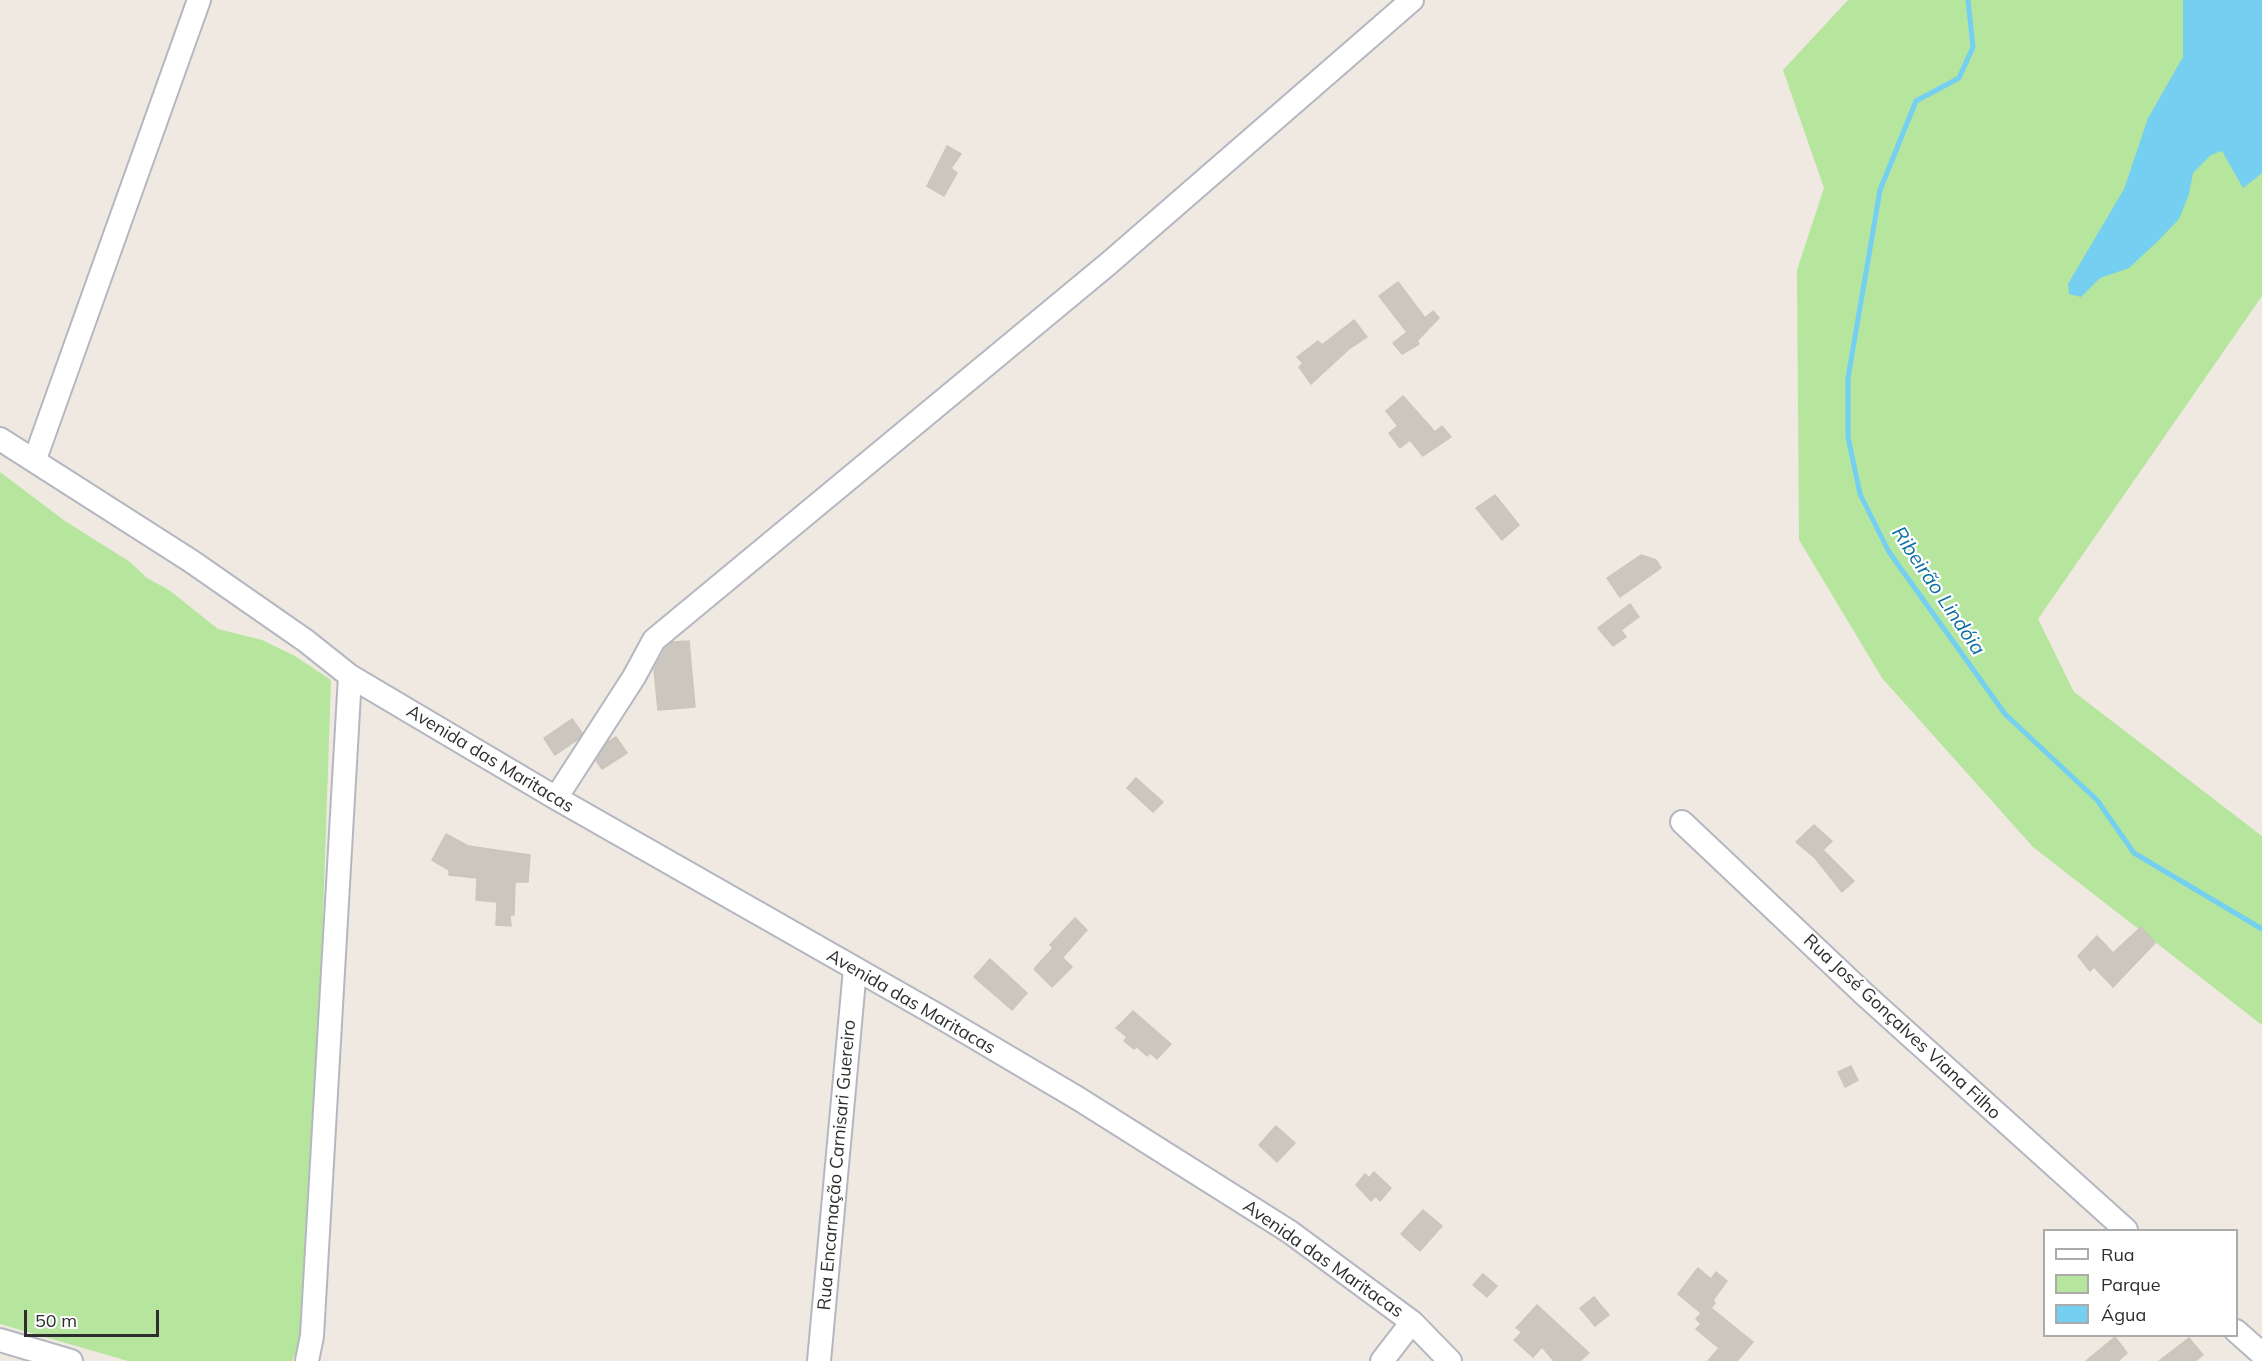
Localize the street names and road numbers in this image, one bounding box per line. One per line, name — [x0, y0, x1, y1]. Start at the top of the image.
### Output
street label: Avenida das Maritacas — [403, 701, 577, 817]
street label: Rua José Gonçalves Viana Filho — [1799, 930, 2005, 1124]
street label: Avenida das Maritacas — [823, 945, 999, 1059]
street label: Rua Encarnação Carnisari Guereiro — [814, 1019, 860, 1311]
street label: Avenida das Maritacas — [1239, 1195, 1407, 1323]

